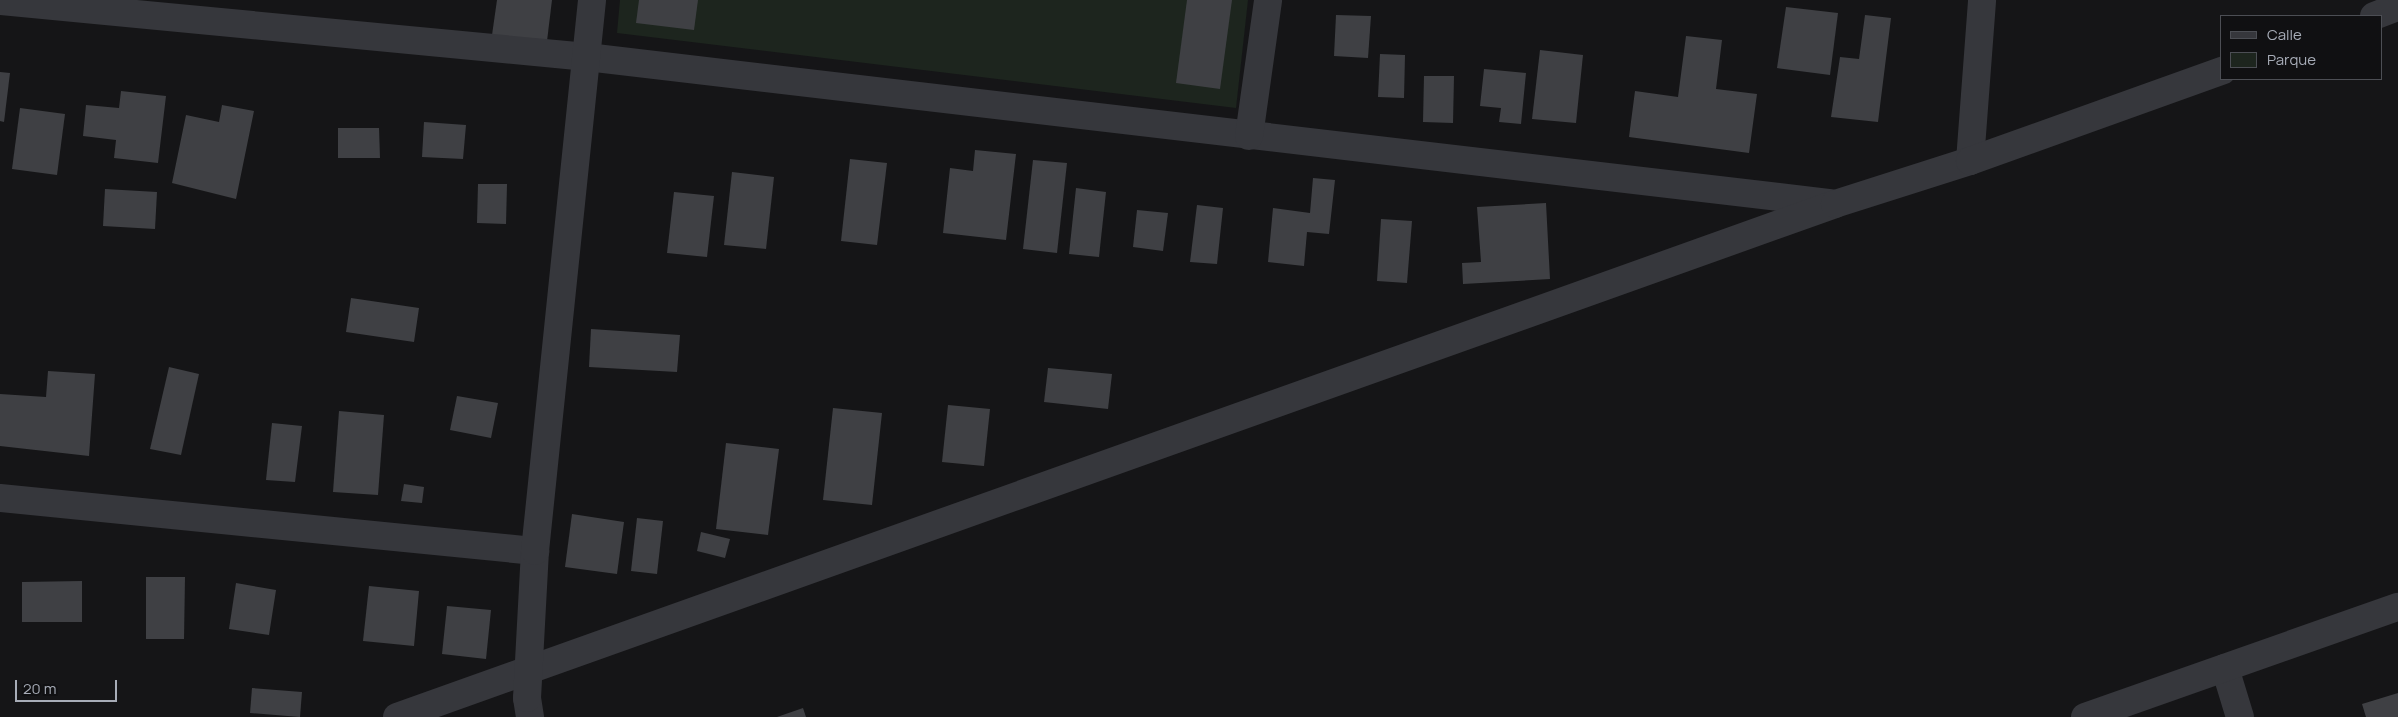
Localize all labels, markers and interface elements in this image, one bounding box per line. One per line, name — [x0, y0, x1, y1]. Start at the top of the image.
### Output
legend — [2220, 15, 2383, 80]
text: Calle — [2267, 24, 2302, 45]
text: Parque — [2267, 49, 2316, 70]
scale bar — [18, 670, 120, 702]
text: 20 m — [23, 678, 56, 699]

